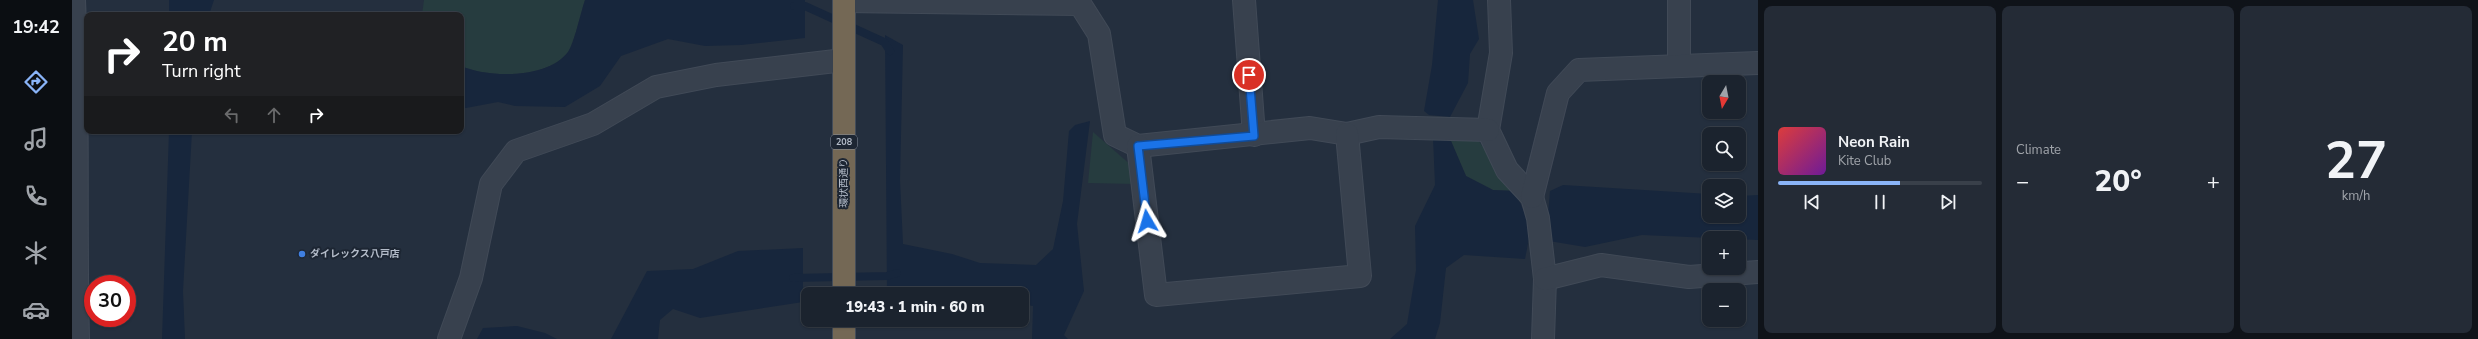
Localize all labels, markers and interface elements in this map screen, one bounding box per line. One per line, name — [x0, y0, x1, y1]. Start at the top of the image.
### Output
text: 19:42 — [12, 15, 60, 39]
text: 20 m — [162, 23, 228, 61]
icon: right — [96, 28, 148, 80]
pin — [1232, 58, 1266, 92]
text: Turn right — [162, 59, 241, 83]
icon: arrive — [1238, 64, 1260, 86]
icon: directions — [22, 68, 50, 96]
north arrow — [1702, 75, 1746, 119]
map controls — [1702, 75, 1746, 327]
icon: left — [221, 104, 243, 126]
icon: ahead — [263, 104, 285, 126]
icon: right — [305, 104, 327, 126]
icon: music — [22, 125, 50, 153]
text: 27 — [2325, 125, 2387, 196]
button: search — [1702, 127, 1746, 171]
text: Neon Rain — [1838, 132, 1910, 152]
road number: 208 — [831, 135, 857, 149]
text: Climate — [2016, 141, 2061, 159]
text: Kite Club — [1838, 152, 1891, 170]
street label: 環状西通り — [837, 158, 851, 208]
text: 20° — [2094, 161, 2142, 202]
text: − — [2016, 167, 2029, 197]
text: + — [2207, 167, 2220, 197]
button: layers — [1702, 179, 1746, 223]
icon: phone — [22, 182, 50, 210]
text: km/h — [2342, 187, 2370, 205]
icon: previous — [1801, 191, 1823, 213]
icon: pause — [1869, 191, 1891, 213]
icon: next — [1937, 191, 1959, 213]
position arrow — [1126, 200, 1168, 242]
button: + — [1702, 231, 1746, 275]
icon: climate — [22, 239, 50, 267]
place label: ダイレックス八戸店 — [310, 247, 400, 261]
marker: ダイレックス八戸店 — [297, 249, 307, 259]
speed limit sign: 30 — [84, 275, 136, 327]
button: − — [1702, 283, 1746, 327]
icon: car — [22, 296, 50, 324]
text: 19:43 · 1 min · 60 m — [845, 297, 985, 317]

